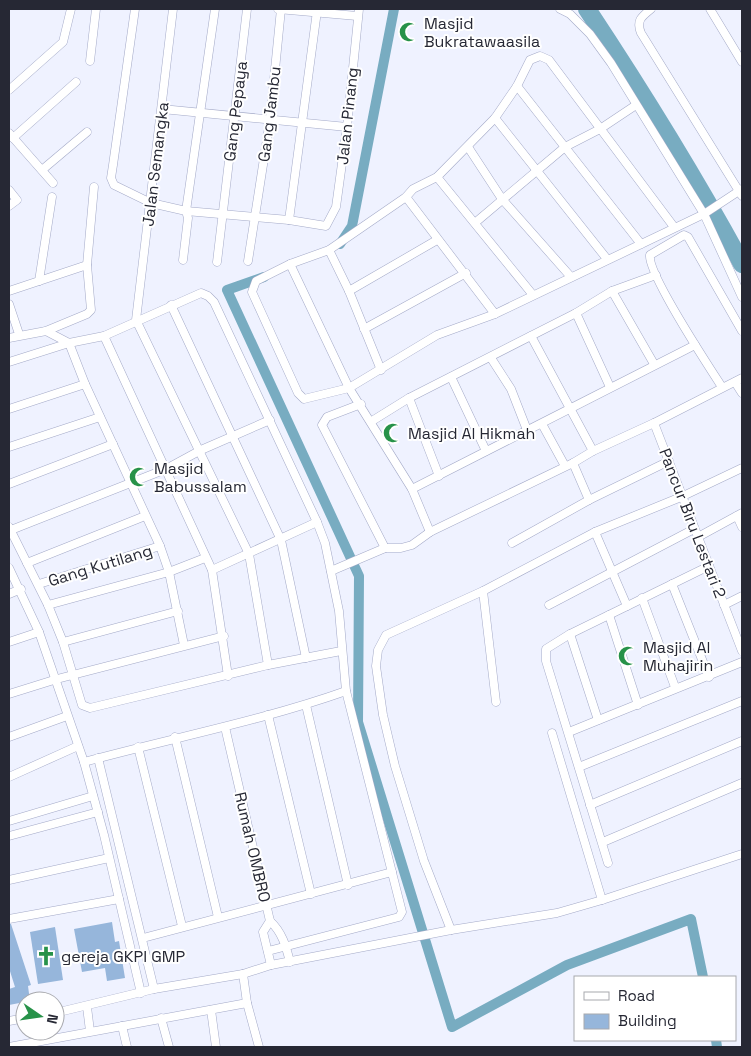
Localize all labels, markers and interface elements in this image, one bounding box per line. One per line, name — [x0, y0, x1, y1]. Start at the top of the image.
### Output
place label: Masjid Bukratawaasila — [424, 13, 540, 52]
mosque icon: Masjid Bukratawaasila — [398, 21, 420, 43]
street label: Gang Pepaya — [219, 60, 252, 163]
street label: Gang Jambu — [253, 65, 286, 163]
street label: Jalan Pinang — [332, 66, 363, 166]
street label: Jalan Semangka — [137, 101, 174, 228]
mosque icon: Masjid Al Hikmah — [382, 422, 404, 444]
place label: Masjid Al Hikmah — [408, 423, 535, 444]
street label: Pancur Biru Lestari 2 — [654, 445, 731, 601]
place label: Masjid Babussalam — [154, 458, 247, 497]
mosque icon: Masjid Babussalam — [128, 466, 150, 488]
street label: Gang Kutilang — [46, 540, 155, 591]
place label: Masjid Al Muhajirin — [643, 637, 713, 676]
mosque icon: Masjid Al Muhajirin — [617, 645, 639, 667]
street label: Rumah OMBRO — [230, 790, 275, 904]
church icon: gereja GKPI GMP — [35, 945, 57, 967]
place label: gereja GKPI GMP — [61, 946, 186, 967]
legend — [574, 976, 736, 1041]
text: Road — [618, 986, 655, 1005]
north arrow — [15, 991, 65, 1041]
text: Building — [618, 1011, 677, 1030]
text: N — [43, 1012, 62, 1026]

